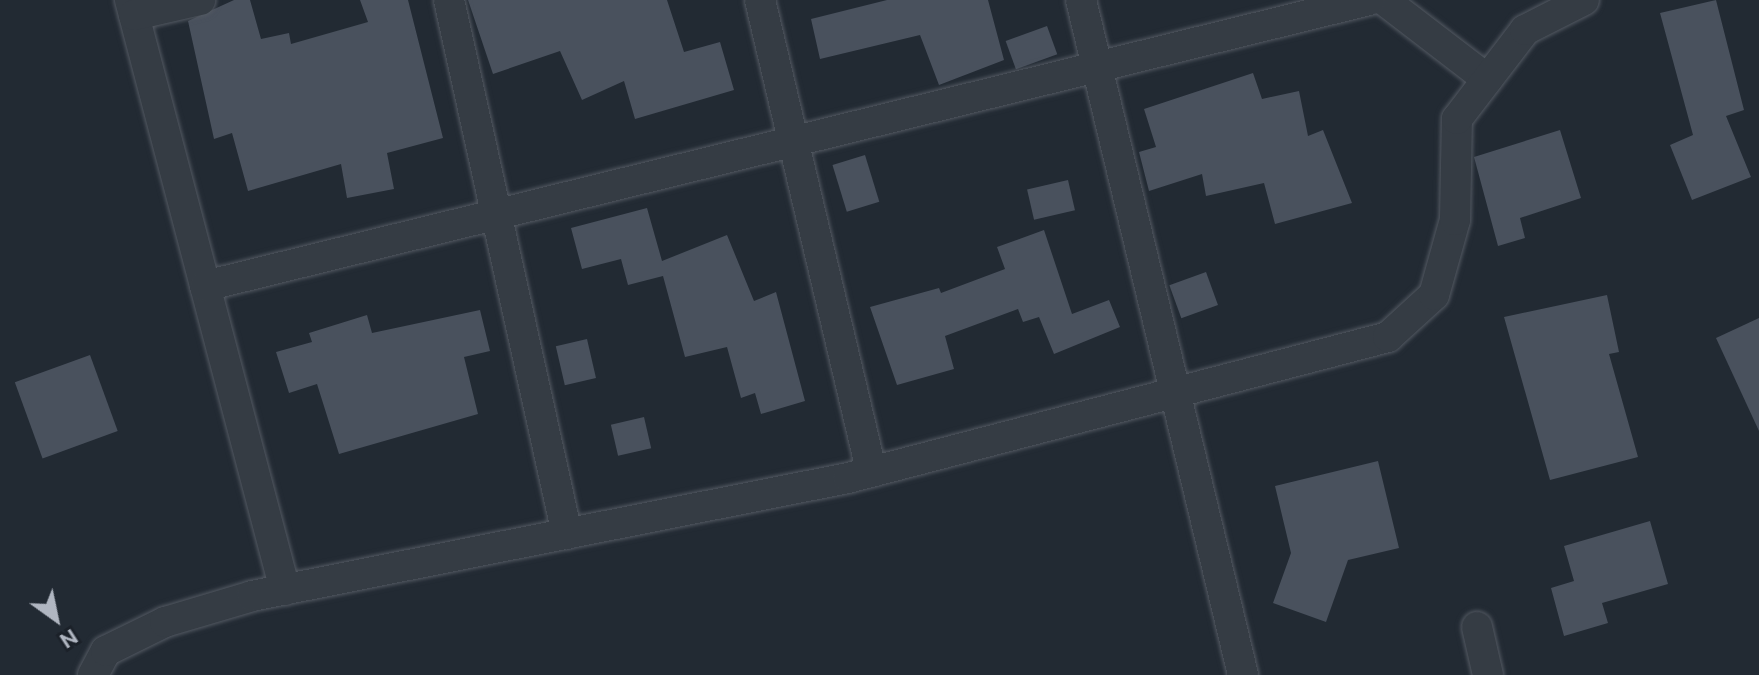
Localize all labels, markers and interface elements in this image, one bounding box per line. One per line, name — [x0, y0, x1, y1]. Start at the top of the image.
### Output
north arrow — [16, 579, 96, 659]
text: N — [56, 625, 83, 654]

